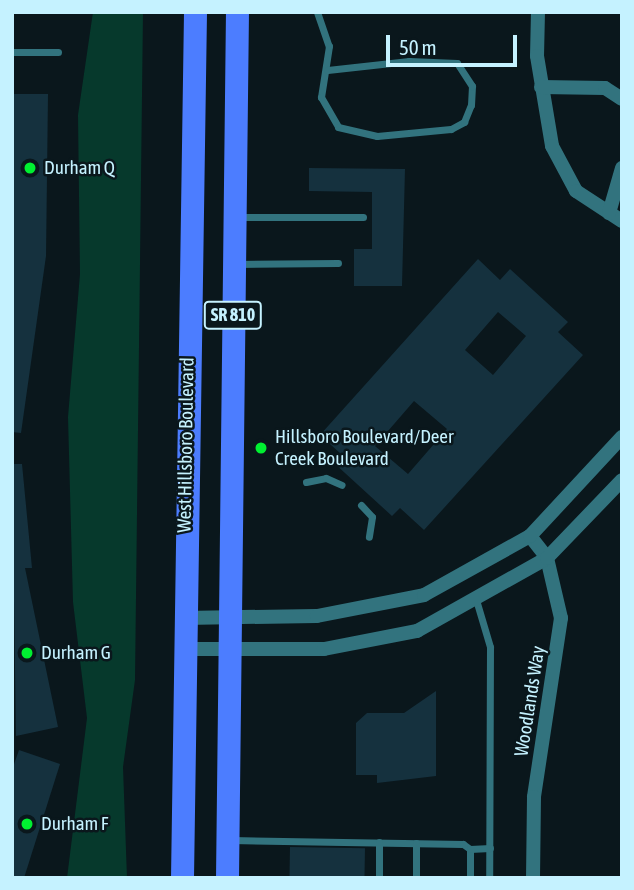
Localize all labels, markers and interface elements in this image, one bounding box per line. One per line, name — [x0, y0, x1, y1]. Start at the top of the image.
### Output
scale bar — [389, 21, 520, 65]
text: 50 m — [399, 35, 437, 59]
place label: Durham Q — [44, 157, 115, 179]
marker: Durham Q — [22, 160, 38, 176]
road number: SR 810 — [203, 300, 263, 330]
street label: West Hillsboro Boulevard — [173, 357, 199, 533]
place label: Hillsboro Boulevard/Deer Creek Boulevard — [275, 426, 454, 470]
marker: Hillsboro Boulevard/Deer Creek Boulevard — [253, 440, 269, 456]
place label: Durham G — [41, 642, 111, 664]
street label: Woodlands Way — [510, 644, 550, 758]
marker: Durham G — [19, 645, 35, 661]
place label: Durham F — [41, 813, 108, 835]
marker: Durham F — [19, 816, 35, 832]

